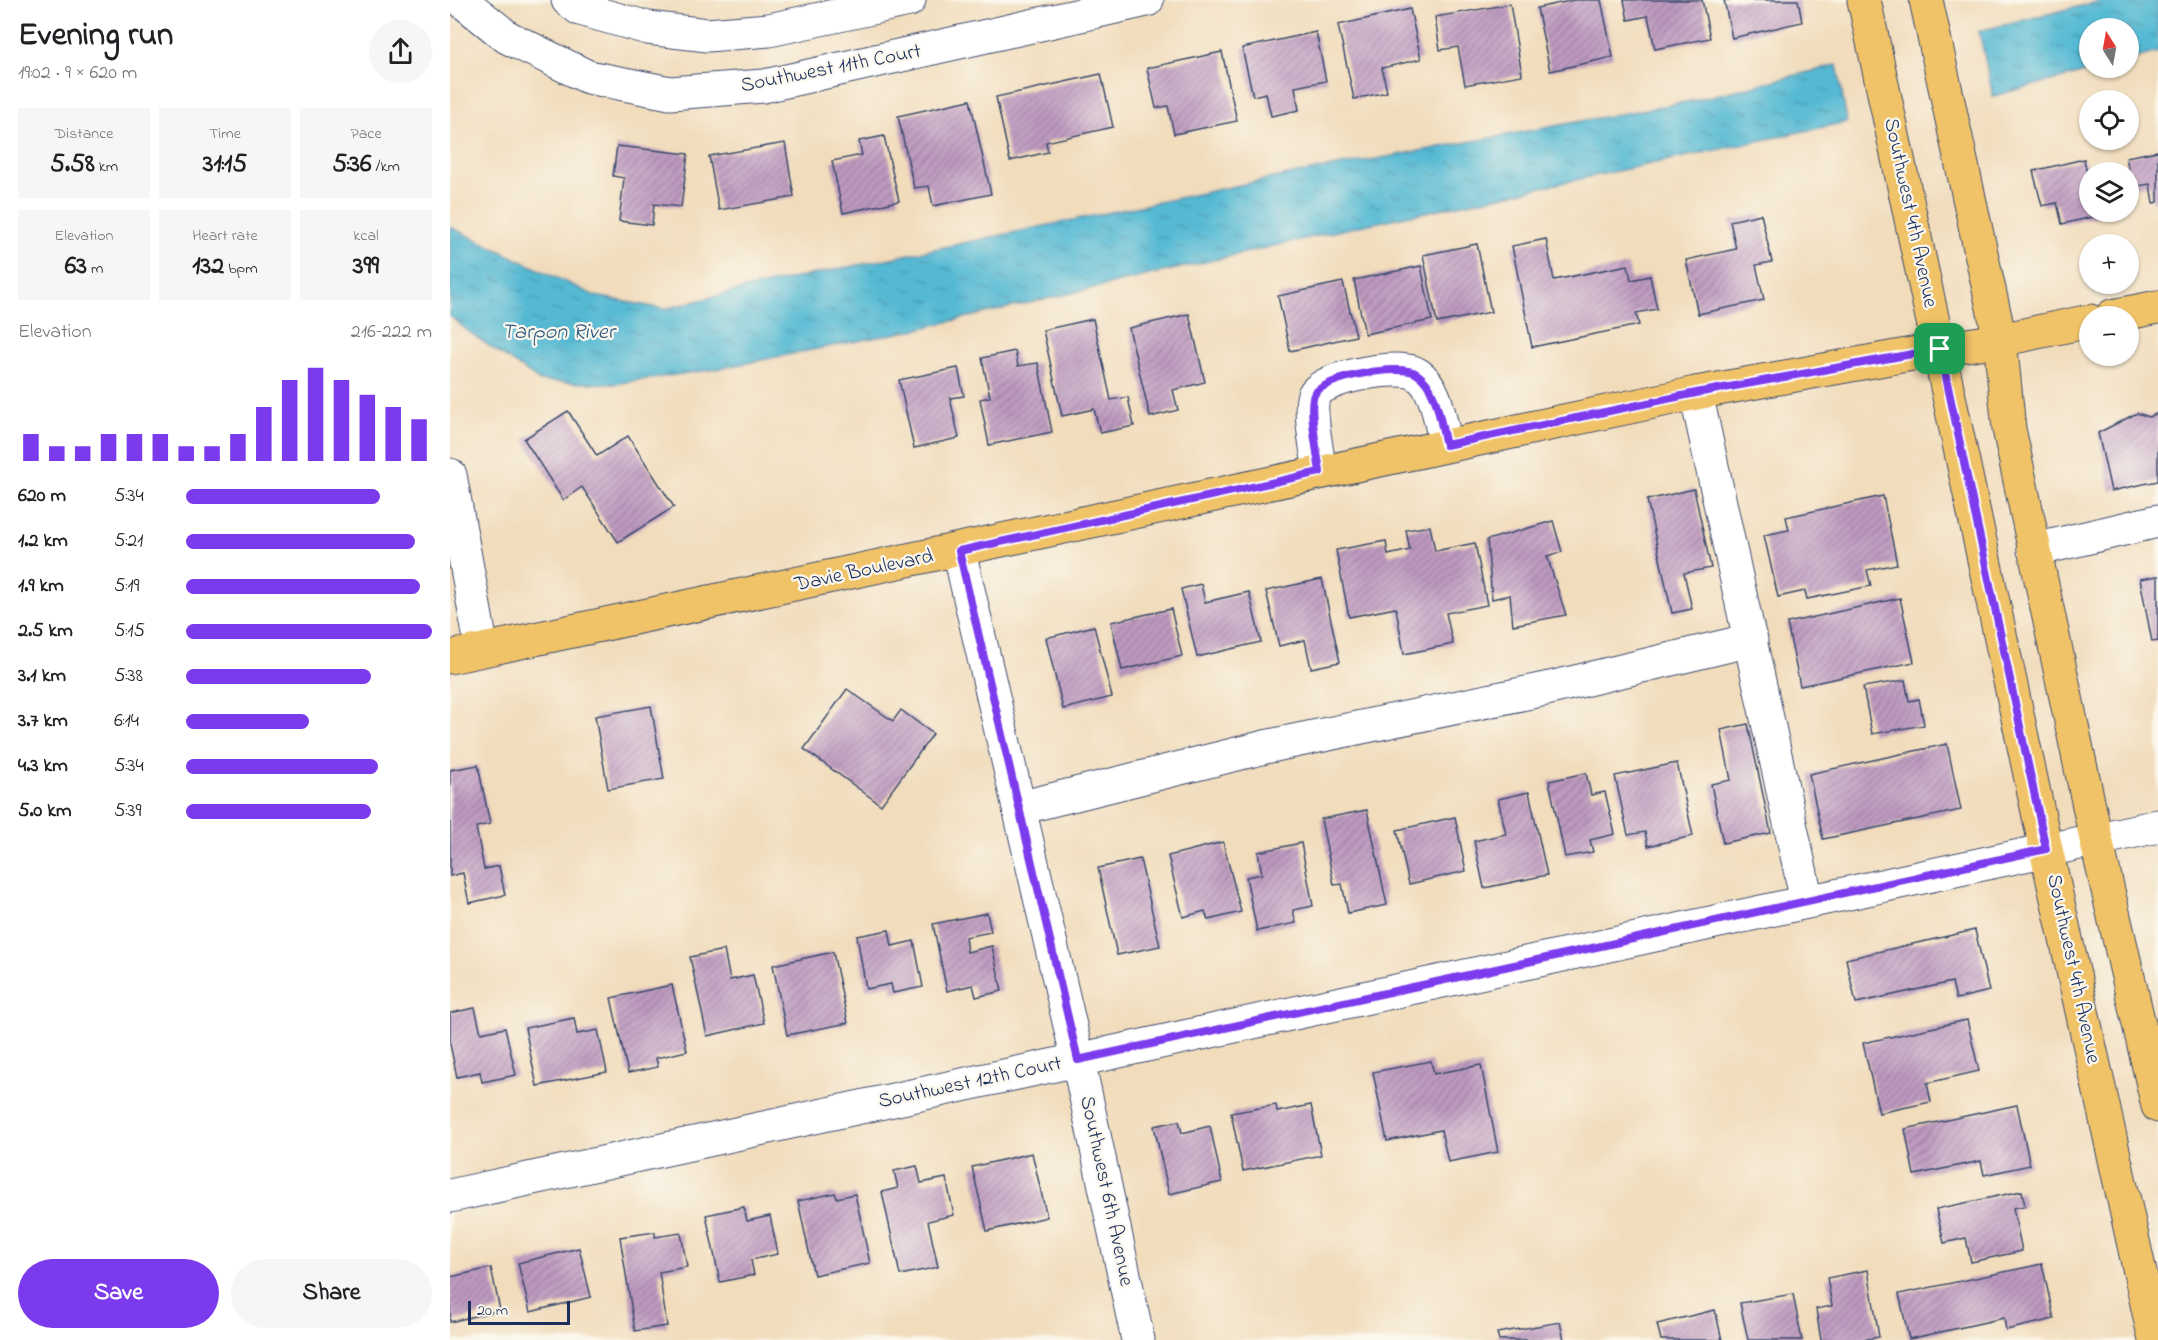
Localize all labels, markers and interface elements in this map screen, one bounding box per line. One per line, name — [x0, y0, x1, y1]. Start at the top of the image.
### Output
text: Evening run — [18, 12, 173, 60]
north arrow — [2079, 18, 2139, 78]
map controls — [2079, 18, 2139, 366]
button: share — [369, 20, 432, 83]
street label: Southwest 11th Court — [738, 37, 924, 101]
text: 19:02 · 9 × 620 m — [18, 59, 137, 88]
button: locate — [2079, 90, 2139, 150]
street label: Southwest 4th Avenue — [1875, 115, 1945, 311]
text: Distance — [55, 122, 113, 146]
text: Time — [209, 122, 241, 146]
text: Pace — [350, 122, 382, 146]
text: 5.58 — [50, 146, 95, 184]
text: 31:15 — [203, 146, 247, 184]
text: 5:36 — [332, 146, 371, 184]
text: km — [95, 155, 118, 179]
text: /km — [371, 155, 400, 179]
button: layers — [2079, 162, 2139, 222]
text: Elevation — [55, 224, 113, 248]
text: Heart rate — [192, 224, 258, 248]
text: kcal — [353, 224, 379, 248]
button: + — [2079, 234, 2139, 294]
text: 63 — [65, 248, 87, 286]
text: 132 — [192, 248, 224, 286]
text: 399 — [353, 248, 379, 286]
text: m — [87, 257, 103, 281]
text: bpm — [224, 257, 258, 281]
button: − — [2079, 306, 2139, 366]
water label: Tarpon River — [501, 317, 618, 349]
text: Elevation — [18, 318, 92, 347]
text: 216–222 m — [351, 318, 432, 347]
pin — [1914, 323, 1965, 374]
icon: arrive — [1923, 332, 1956, 365]
text: 620 m — [18, 482, 66, 511]
text: 5:34 — [114, 482, 144, 511]
text: 1.2 km — [18, 527, 68, 556]
text: 5:21 — [114, 527, 143, 556]
street label: Davie Boulevard — [791, 542, 936, 601]
text: 1.9 km — [18, 572, 64, 601]
text: 5:19 — [114, 572, 140, 601]
text: 2.5 km — [18, 617, 73, 646]
text: 5:15 — [114, 617, 145, 646]
text: 3.1 km — [18, 662, 66, 691]
text: 5:38 — [114, 662, 143, 691]
text: 3.7 km — [18, 707, 68, 736]
text: 6:14 — [114, 707, 139, 736]
text: 4.3 km — [18, 752, 68, 781]
text: 5:34 — [114, 752, 144, 781]
text: 5.0 km — [18, 797, 71, 826]
text: 5:39 — [114, 797, 141, 826]
street label: Southwest 4th Avenue — [2038, 871, 2108, 1067]
street label: Southwest 12th Court — [875, 1049, 1065, 1117]
street label: Southwest 6th Avenue — [1071, 1093, 1141, 1290]
button: Save — [18, 1259, 219, 1328]
button: Share — [231, 1259, 432, 1328]
scale bar — [468, 1298, 570, 1326]
text: 20 m — [477, 1299, 508, 1323]

